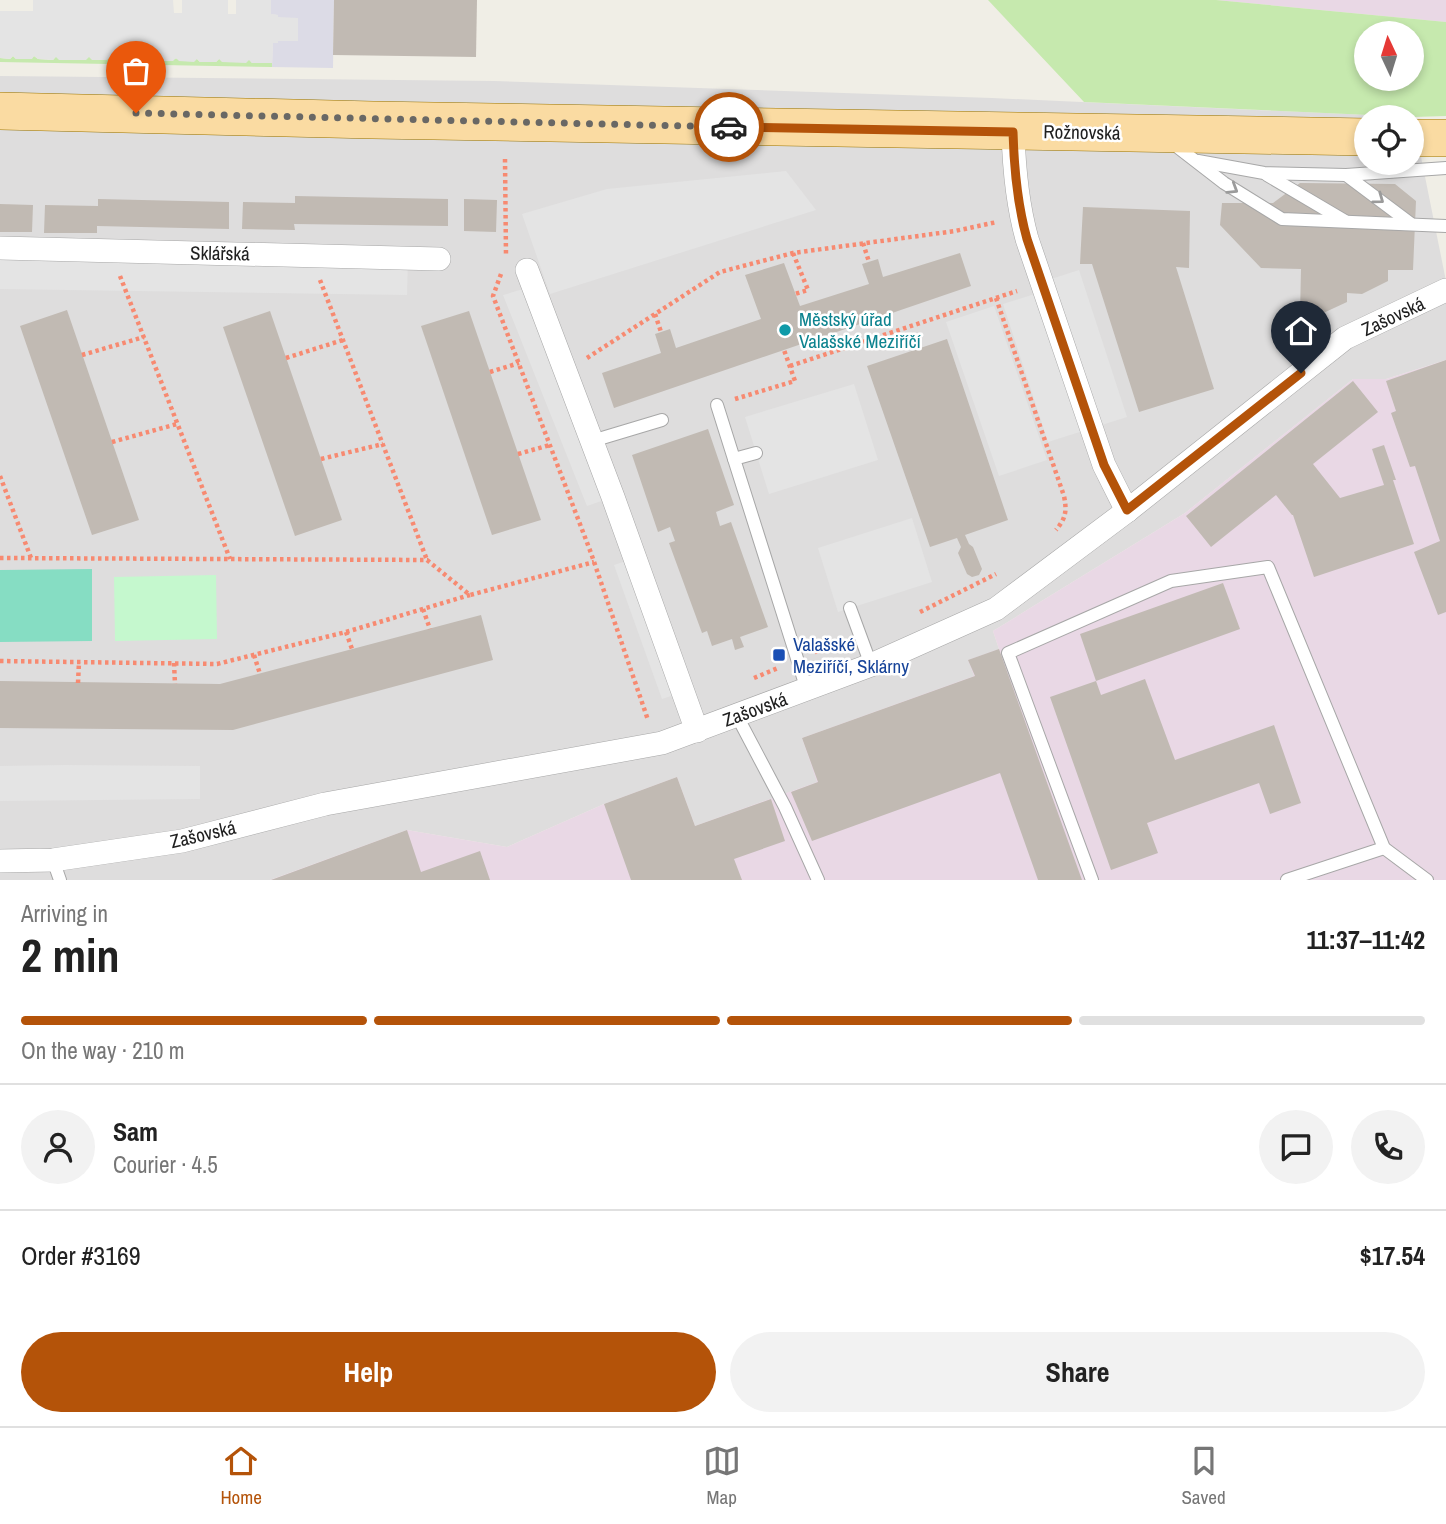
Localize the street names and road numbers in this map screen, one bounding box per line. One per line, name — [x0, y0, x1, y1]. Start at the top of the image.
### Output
street label: Rožnovská — [1043, 118, 1121, 146]
street label: Sklářská — [190, 239, 250, 267]
street label: Zašovská — [1357, 290, 1429, 342]
street label: Zašovská — [719, 685, 791, 733]
street label: Zašovská — [168, 814, 239, 854]

